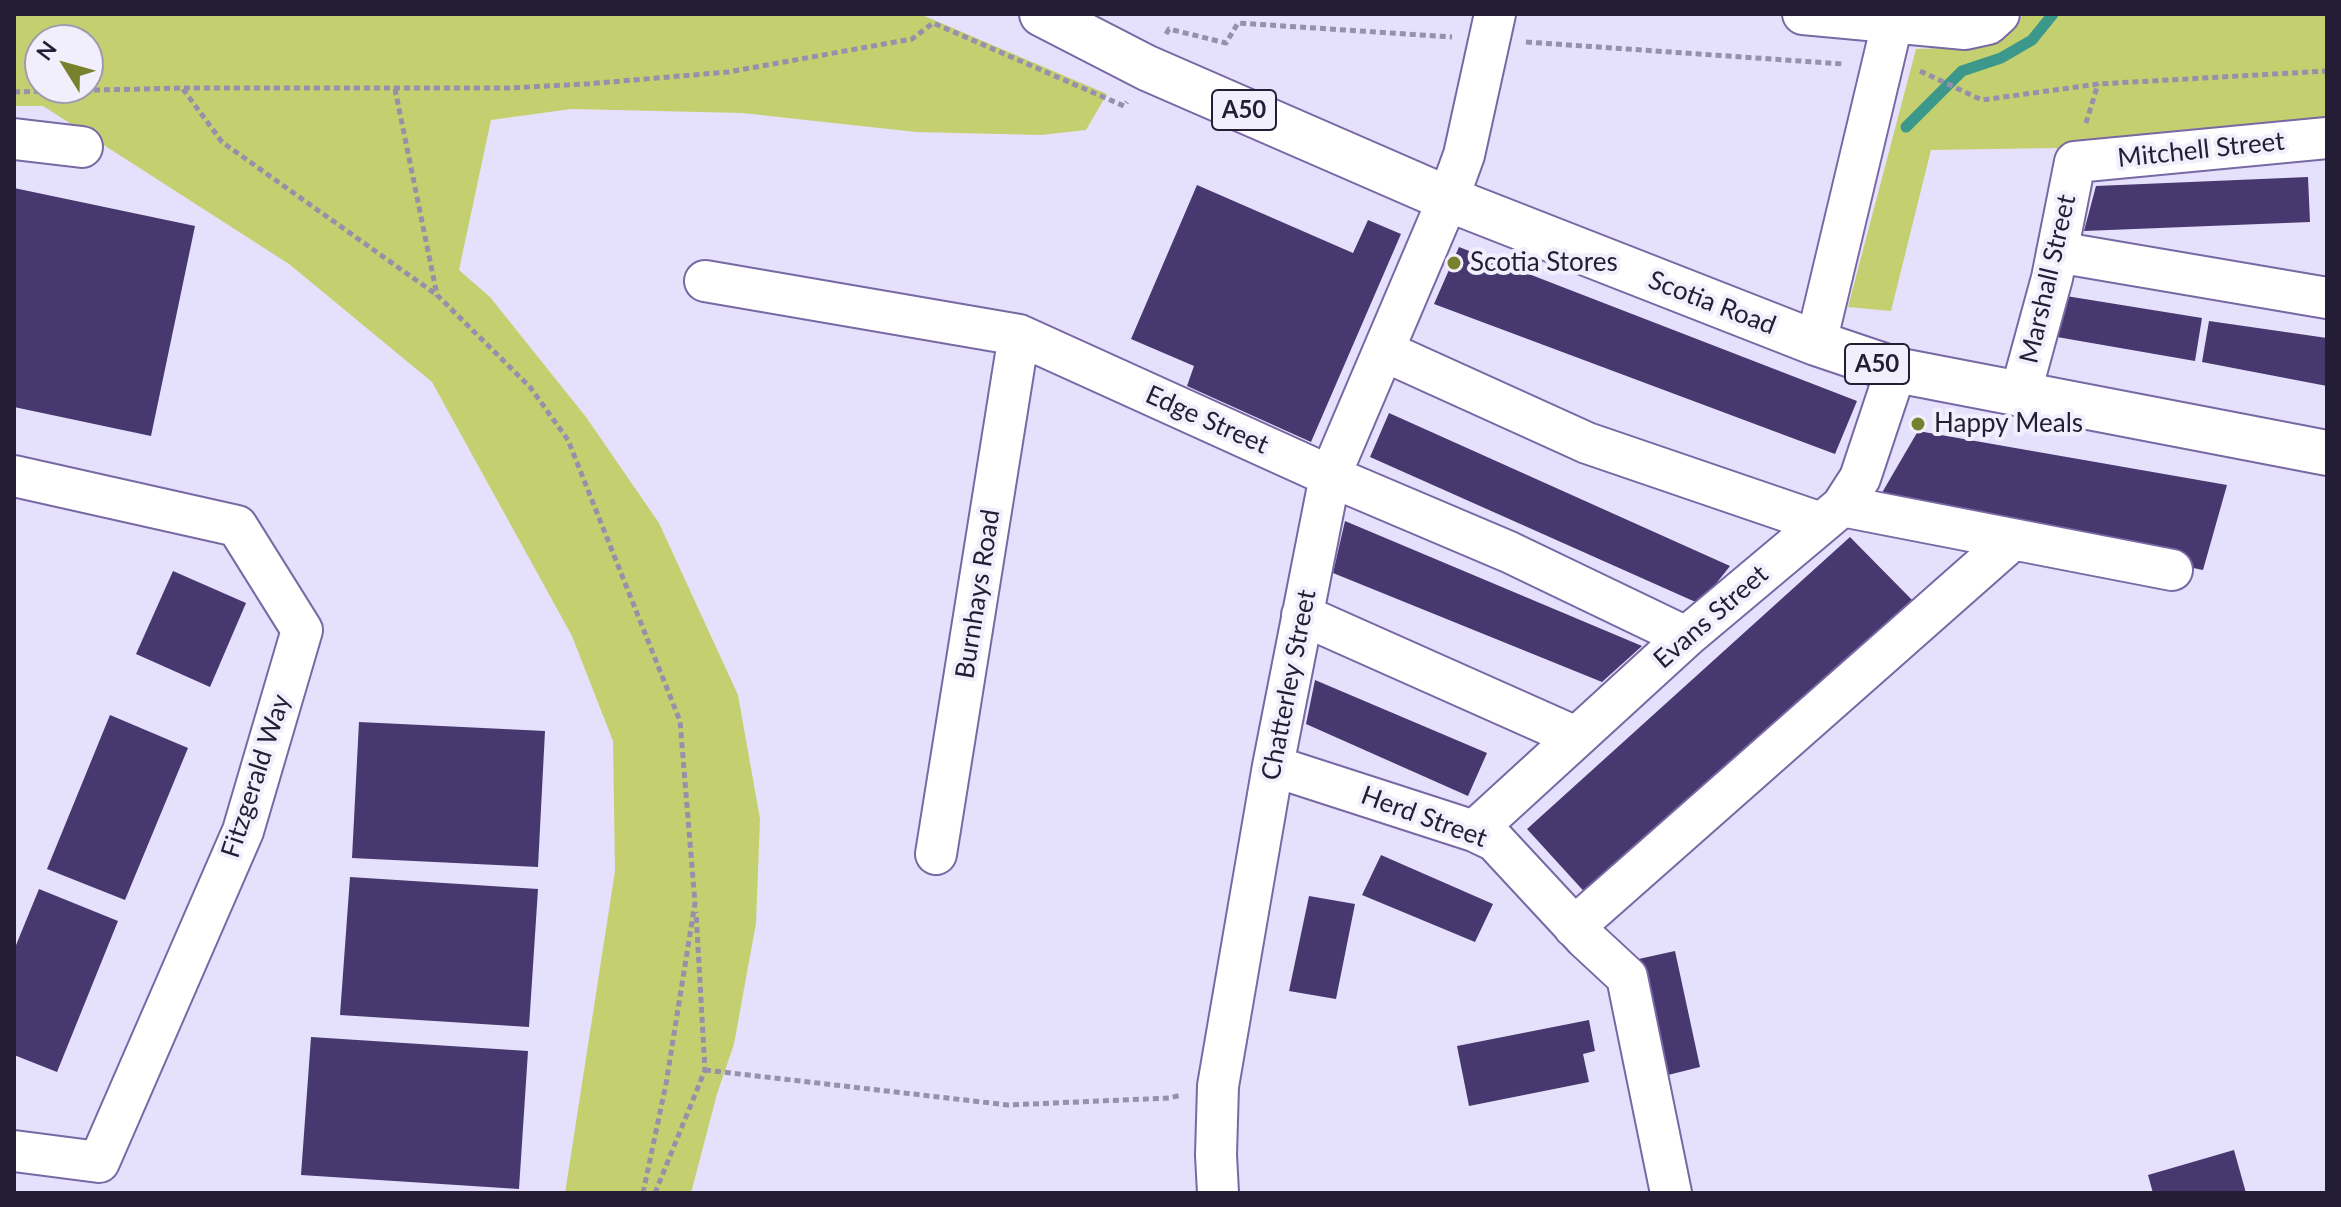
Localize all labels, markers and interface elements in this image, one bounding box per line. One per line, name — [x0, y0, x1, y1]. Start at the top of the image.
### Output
north arrow — [24, 24, 104, 104]
text: N — [30, 36, 62, 65]
road number: A50 — [1212, 90, 1276, 130]
street label: Mitchell Street — [2116, 126, 2286, 174]
street label: Marshall Street — [2013, 192, 2083, 366]
place label: Scotia Stores — [1470, 247, 1618, 279]
marker: Scotia Stores — [1445, 254, 1463, 272]
street label: Scotia Road — [1644, 264, 1780, 342]
road number: A50 — [1845, 344, 1909, 384]
street label: Edge Street — [1141, 379, 1273, 461]
place label: Happy Meals — [1934, 408, 2083, 440]
marker: Happy Meals — [1909, 415, 1927, 433]
street label: Burnhays Road — [949, 507, 1007, 681]
street label: Evans Street — [1647, 559, 1775, 675]
street label: Chatterley Street — [1255, 587, 1323, 783]
street label: Fitzgerald Way — [215, 690, 297, 862]
street label: Herd Street — [1357, 780, 1491, 854]

